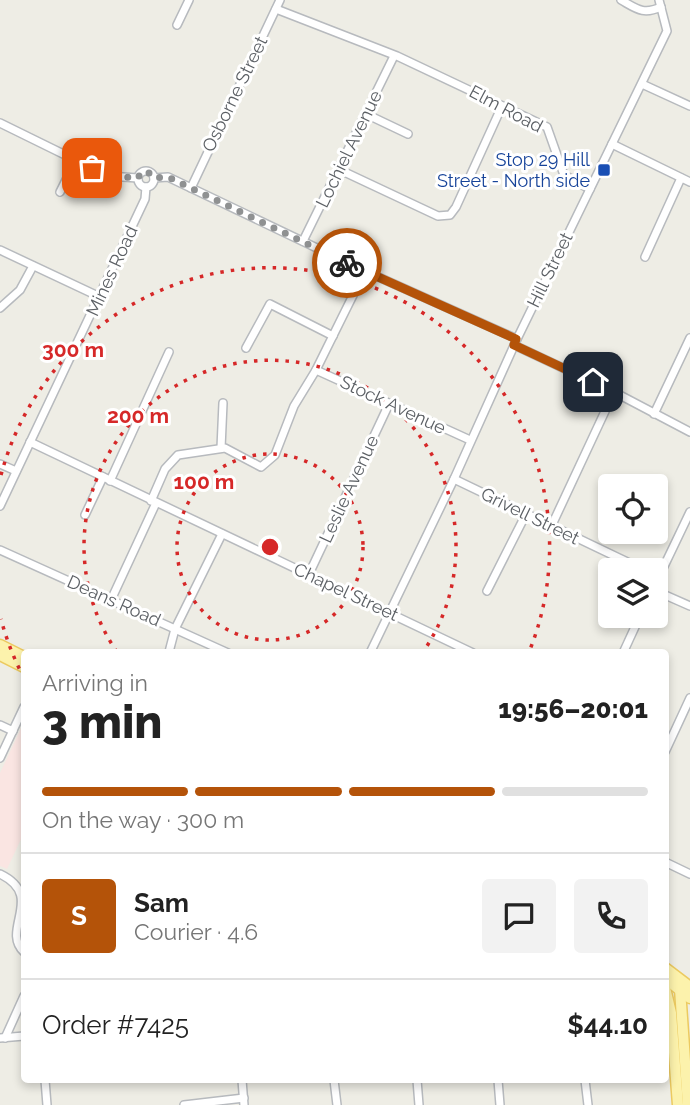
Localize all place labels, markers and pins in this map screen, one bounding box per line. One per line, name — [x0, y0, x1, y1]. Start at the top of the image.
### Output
pin — [62, 138, 122, 198]
place label: Stop 29 Hill Street - North side — [437, 149, 590, 191]
marker: Stop 29 Hill Street - North side — [596, 162, 612, 178]
pin — [563, 352, 623, 412]
centre of rings — [258, 535, 282, 559]

